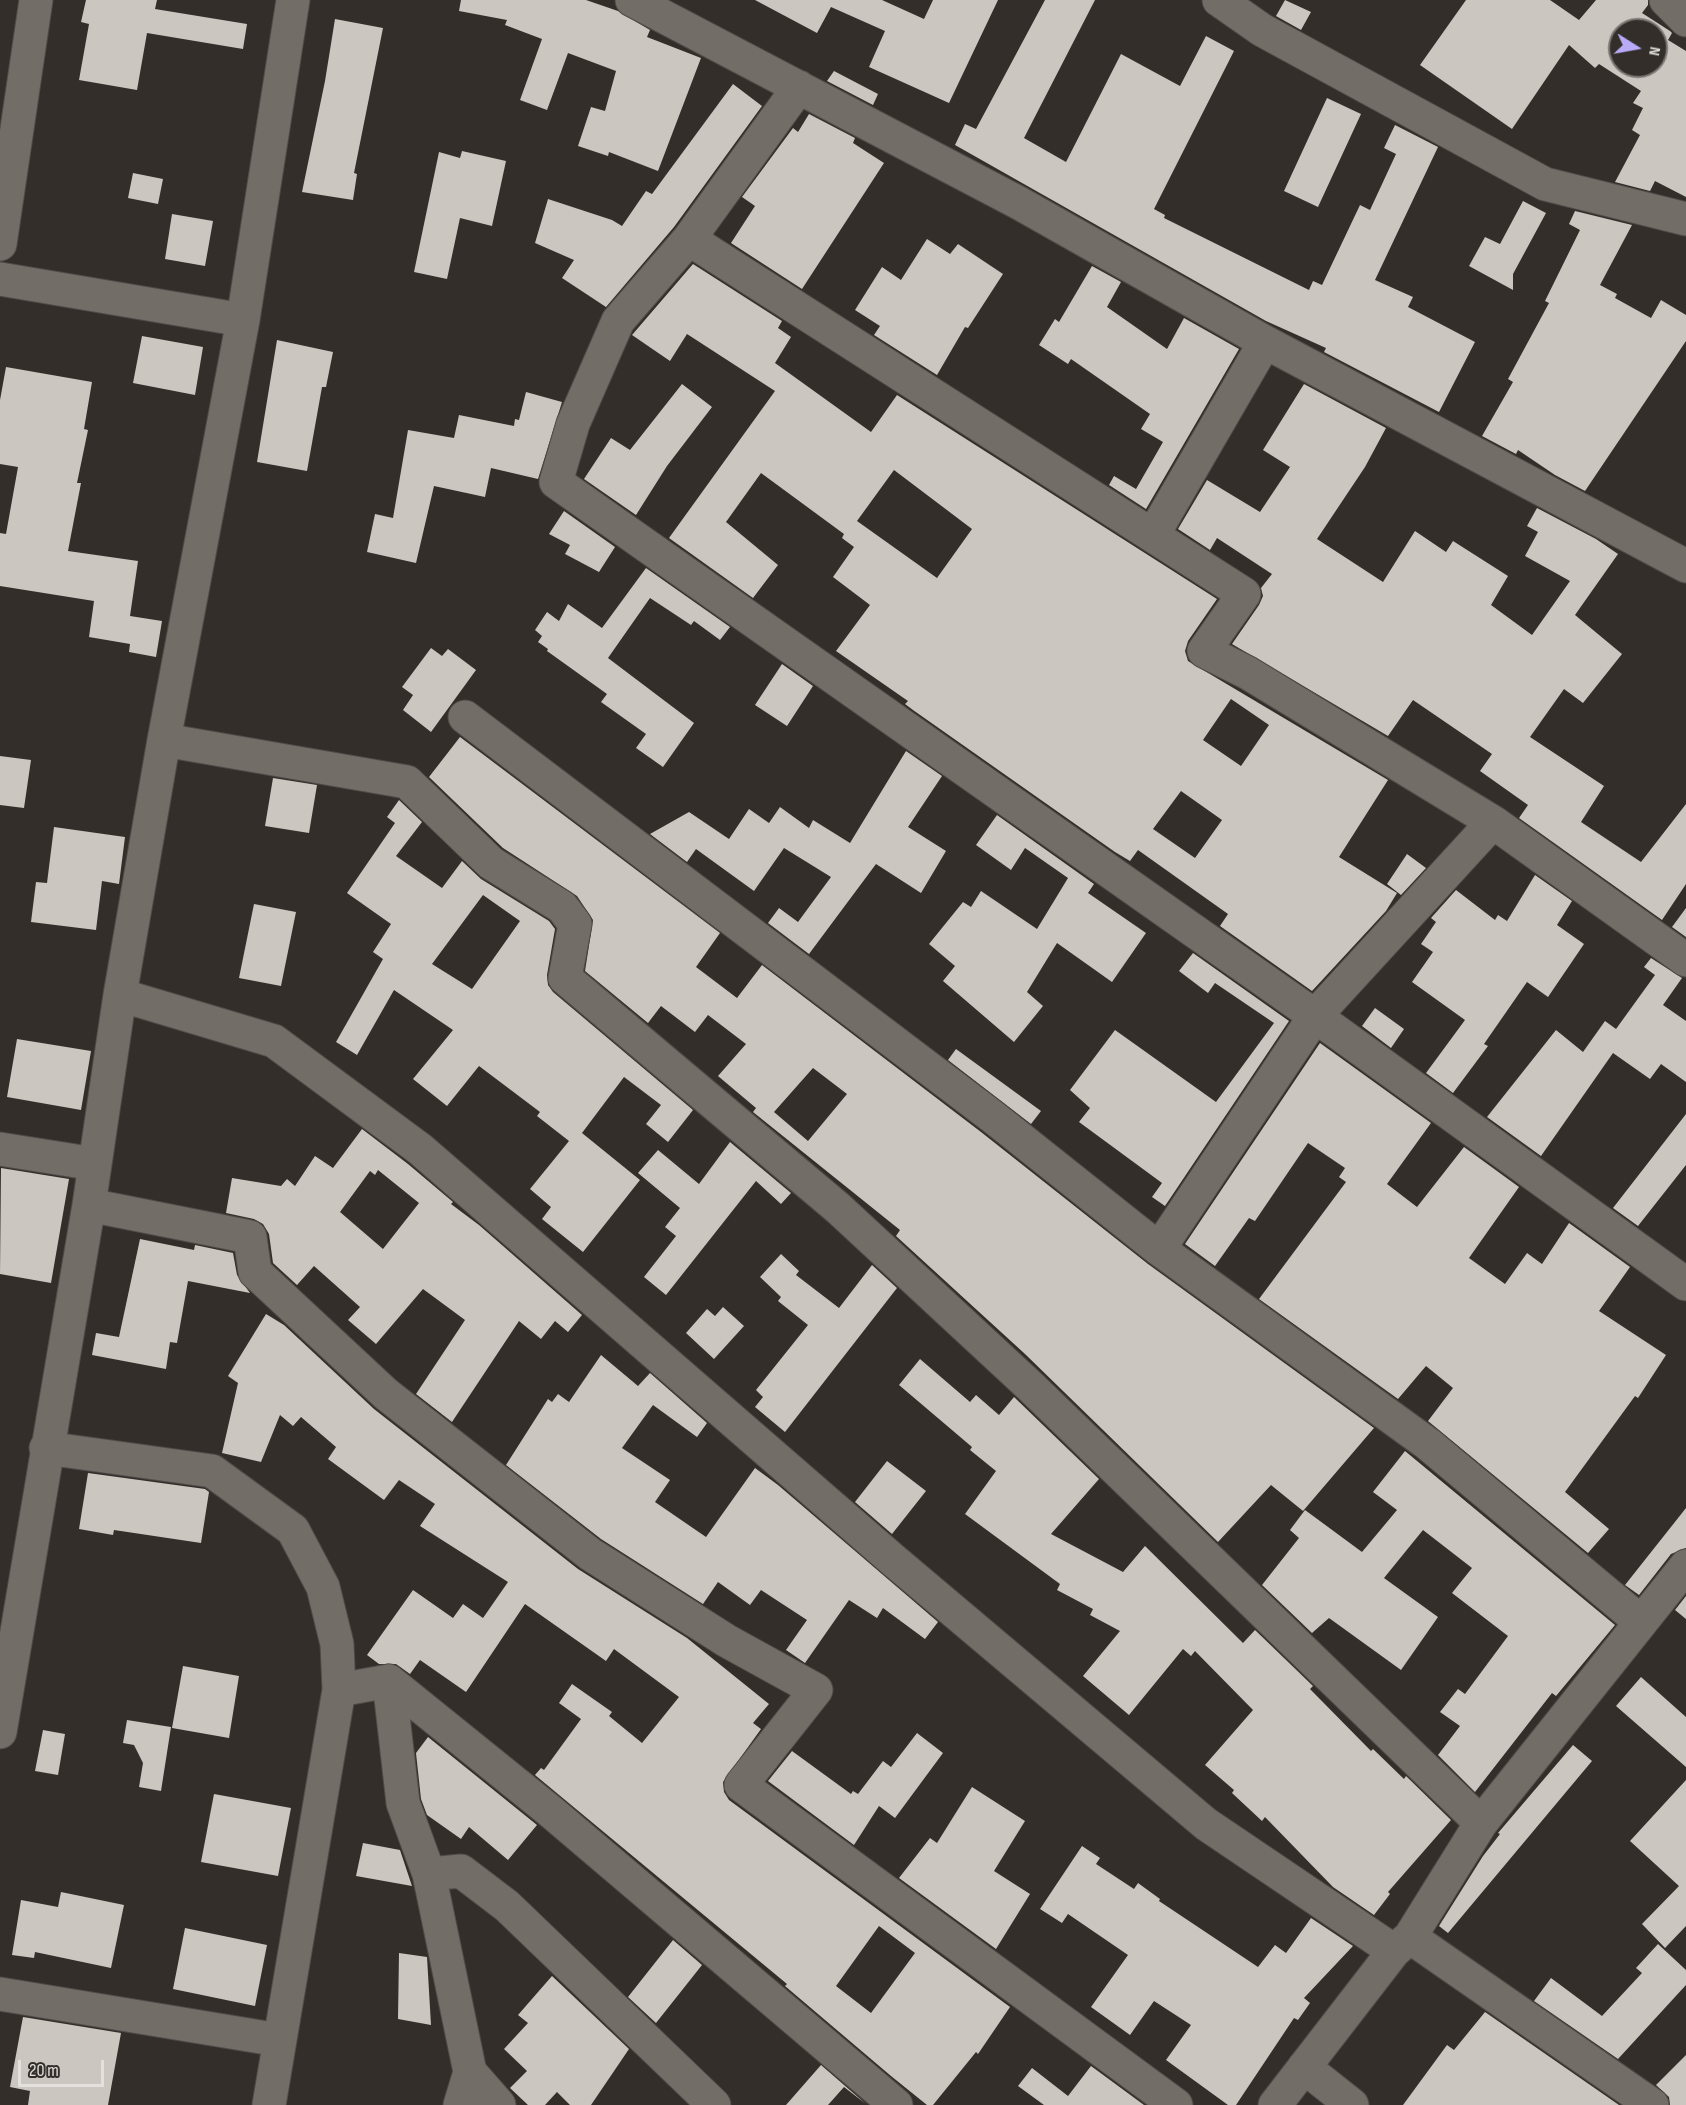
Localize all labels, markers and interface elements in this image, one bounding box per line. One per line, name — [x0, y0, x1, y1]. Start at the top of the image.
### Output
north arrow — [1608, 18, 1668, 78]
text: N — [1644, 45, 1664, 57]
scale bar — [21, 2048, 106, 2086]
text: 20 m — [29, 2060, 59, 2081]

